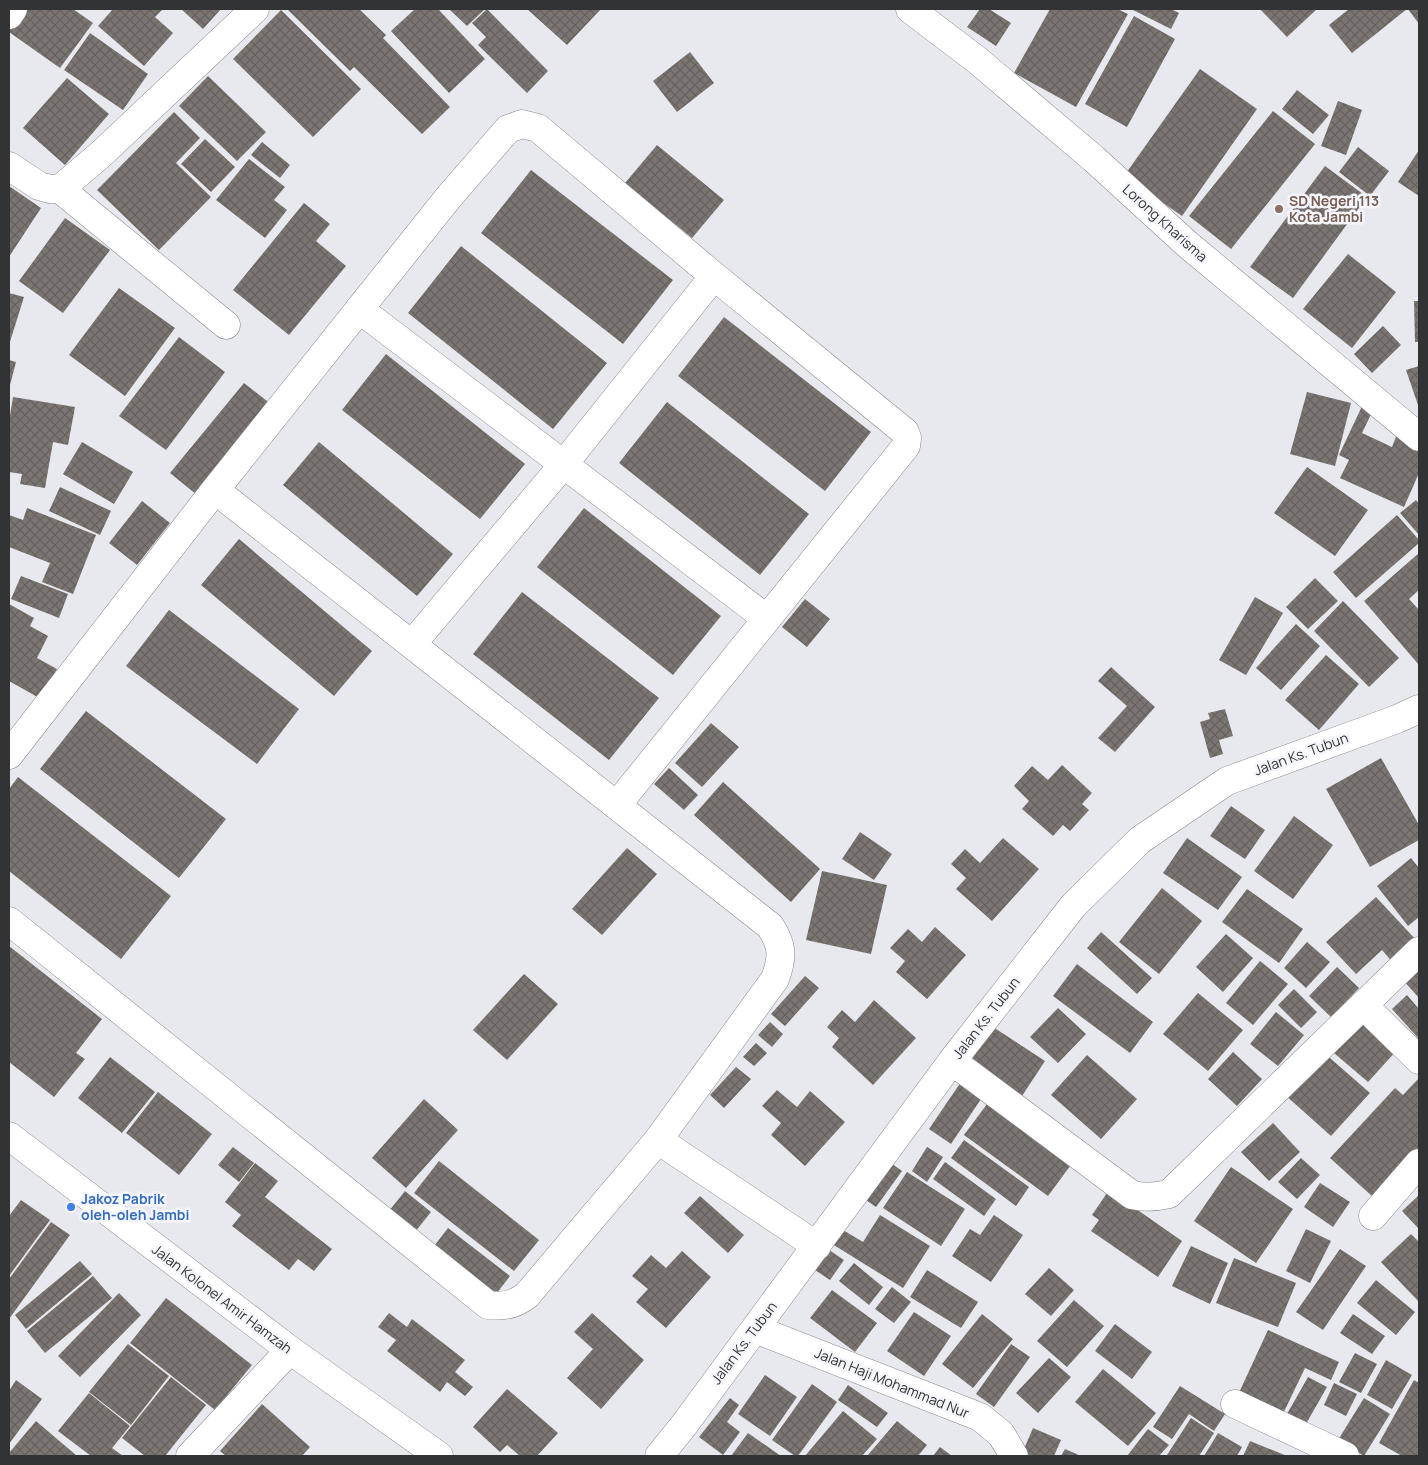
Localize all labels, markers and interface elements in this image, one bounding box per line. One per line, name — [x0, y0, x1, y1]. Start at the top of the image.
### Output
street label: Lorong Kharisma — [1119, 180, 1212, 266]
place label: SD Negeri 113 Kota Jambi — [1289, 191, 1379, 226]
marker: SD Negeri 113 Kota Jambi — [1273, 203, 1285, 215]
street label: Jalan Ks. Tubun — [1251, 728, 1351, 779]
street label: Jalan Ks. Tubun — [948, 973, 1024, 1063]
place label: Jakoz Pabrik oleh-oleh Jambi — [81, 1189, 189, 1224]
marker: Jakoz Pabrik oleh-oleh Jambi — [65, 1201, 77, 1213]
street label: Jalan Kolonel Amir Hamzah — [148, 1240, 296, 1358]
street label: Jalan Ks. Tubun — [706, 1297, 781, 1388]
street label: Jalan Haji Mohammad Nur — [812, 1343, 972, 1422]

